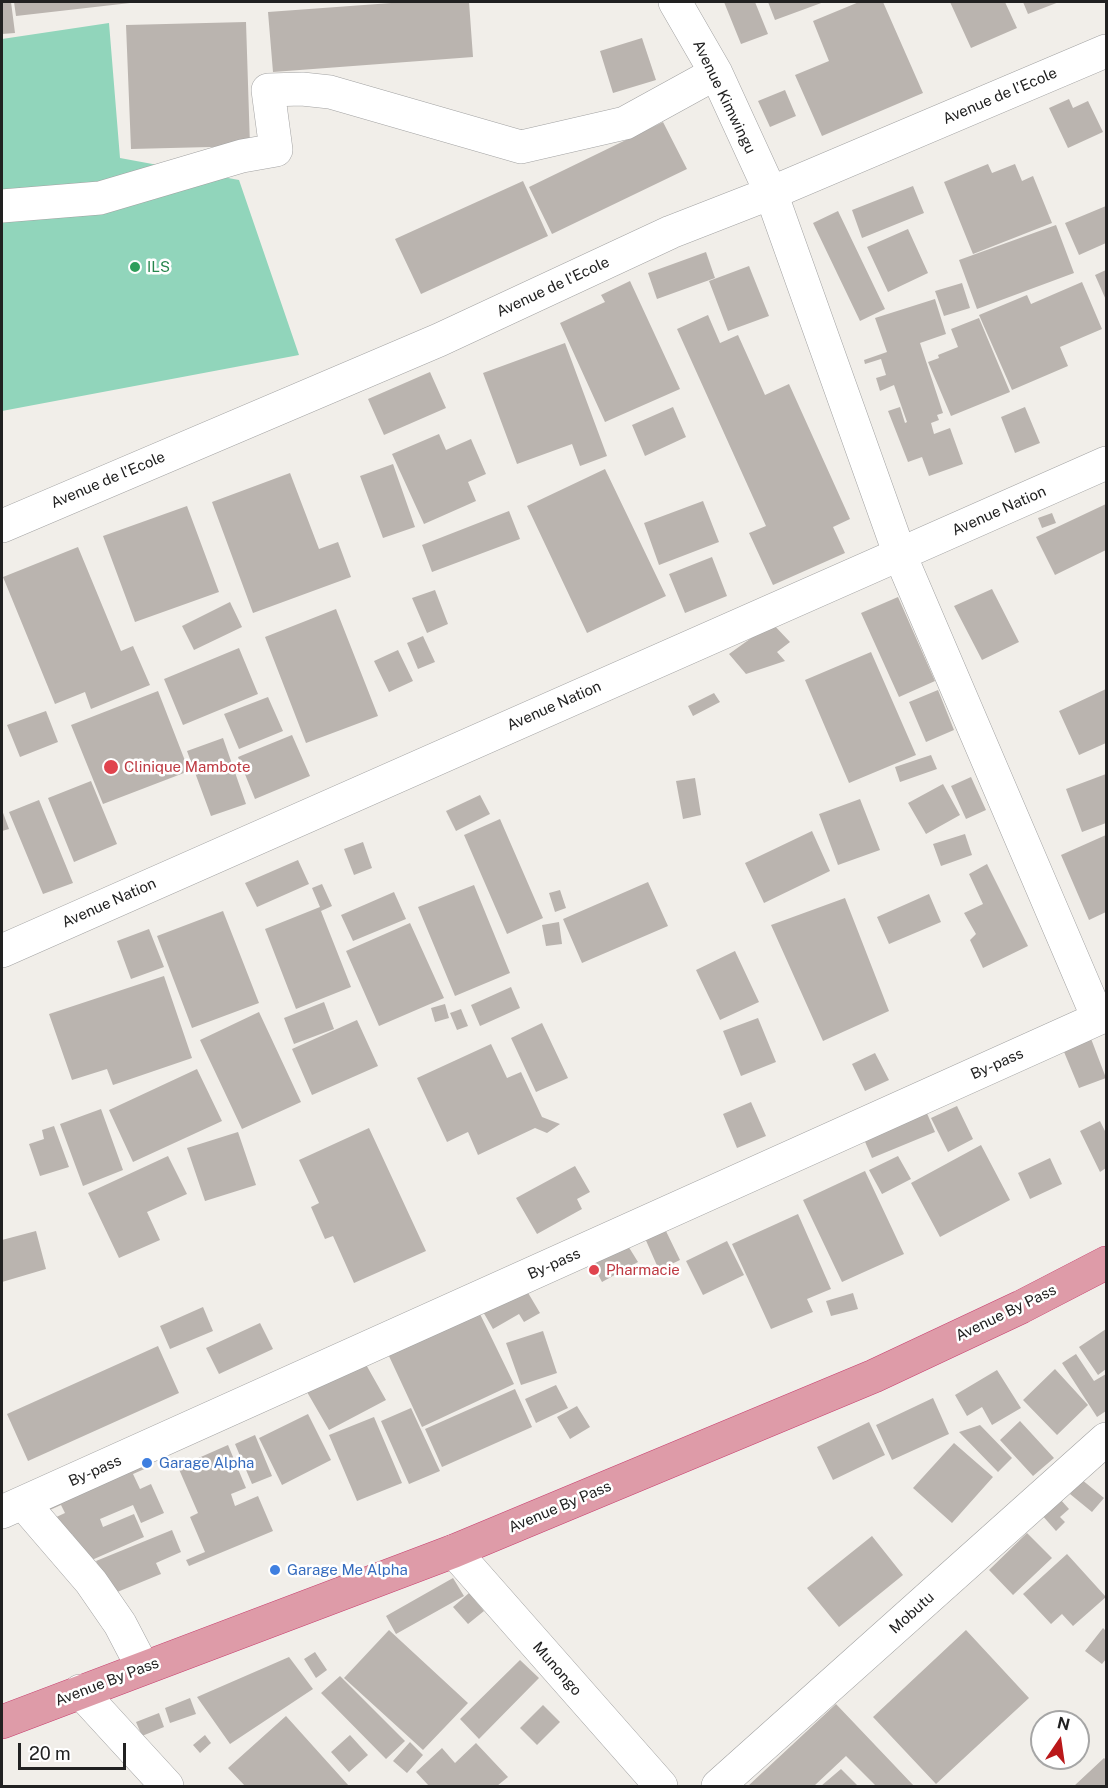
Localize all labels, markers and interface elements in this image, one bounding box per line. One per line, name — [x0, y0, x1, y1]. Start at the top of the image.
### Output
street label: Avenue Kimwingu — [689, 37, 759, 157]
street label: Avenue de l'Ecole — [940, 64, 1060, 128]
street label: Avenue de l'Ecole — [494, 253, 612, 321]
place label: ILS — [147, 258, 170, 276]
marker: ILS — [128, 260, 142, 274]
street label: Avenue de l'Ecole — [48, 448, 168, 512]
street label: Avenue Nation — [949, 482, 1049, 540]
street label: Avenue Nation — [504, 677, 604, 735]
marker: Clinique Mambote — [102, 758, 120, 776]
place label: Clinique Mambote — [124, 758, 250, 776]
street label: Avenue Nation — [59, 874, 159, 932]
street label: By-pass — [968, 1044, 1026, 1084]
street label: By-pass — [525, 1244, 583, 1284]
place label: Pharmacie — [606, 1261, 680, 1279]
marker: Pharmacie — [587, 1263, 601, 1277]
street label: Avenue By Pass — [953, 1281, 1059, 1345]
street label: By-pass — [66, 1451, 124, 1491]
place label: Garage Alpha — [159, 1454, 254, 1472]
marker: Garage Alpha — [140, 1456, 154, 1470]
street label: Avenue By Pass — [506, 1477, 614, 1537]
place label: Garage Me Alpha — [287, 1561, 408, 1579]
marker: Garage Me Alpha — [268, 1563, 282, 1577]
street label: Mobutu — [886, 1588, 938, 1638]
street label: Munongo — [529, 1638, 585, 1700]
street label: Avenue By Pass — [53, 1654, 161, 1710]
north arrow — [1030, 1710, 1090, 1770]
text: N — [1055, 1713, 1072, 1735]
scale bar — [21, 1731, 129, 1769]
text: 20 m — [29, 1743, 71, 1764]

